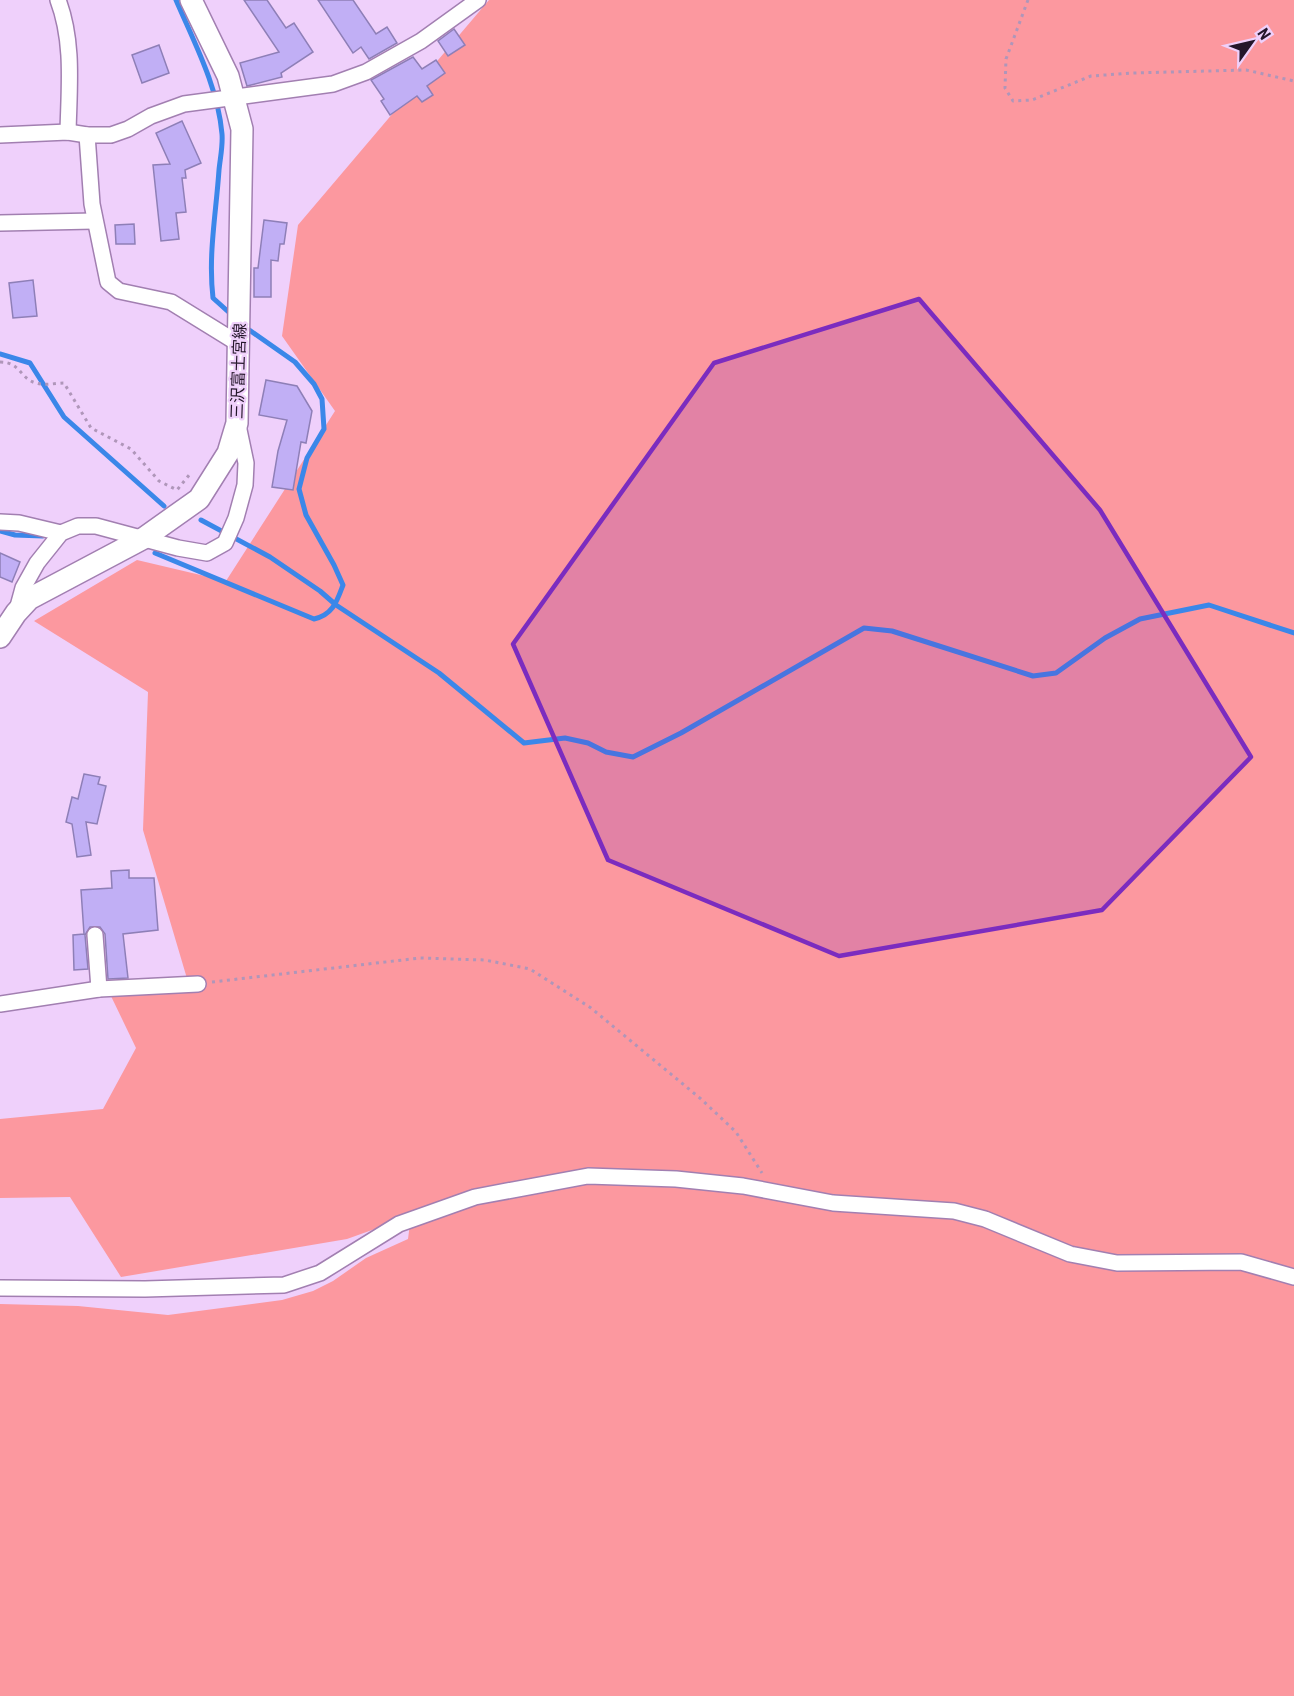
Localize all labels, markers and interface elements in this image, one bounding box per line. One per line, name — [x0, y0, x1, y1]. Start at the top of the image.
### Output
north arrow — [1222, 12, 1282, 72]
text: N — [1253, 25, 1275, 43]
street label: 三沢富士宮線 — [227, 323, 250, 419]

